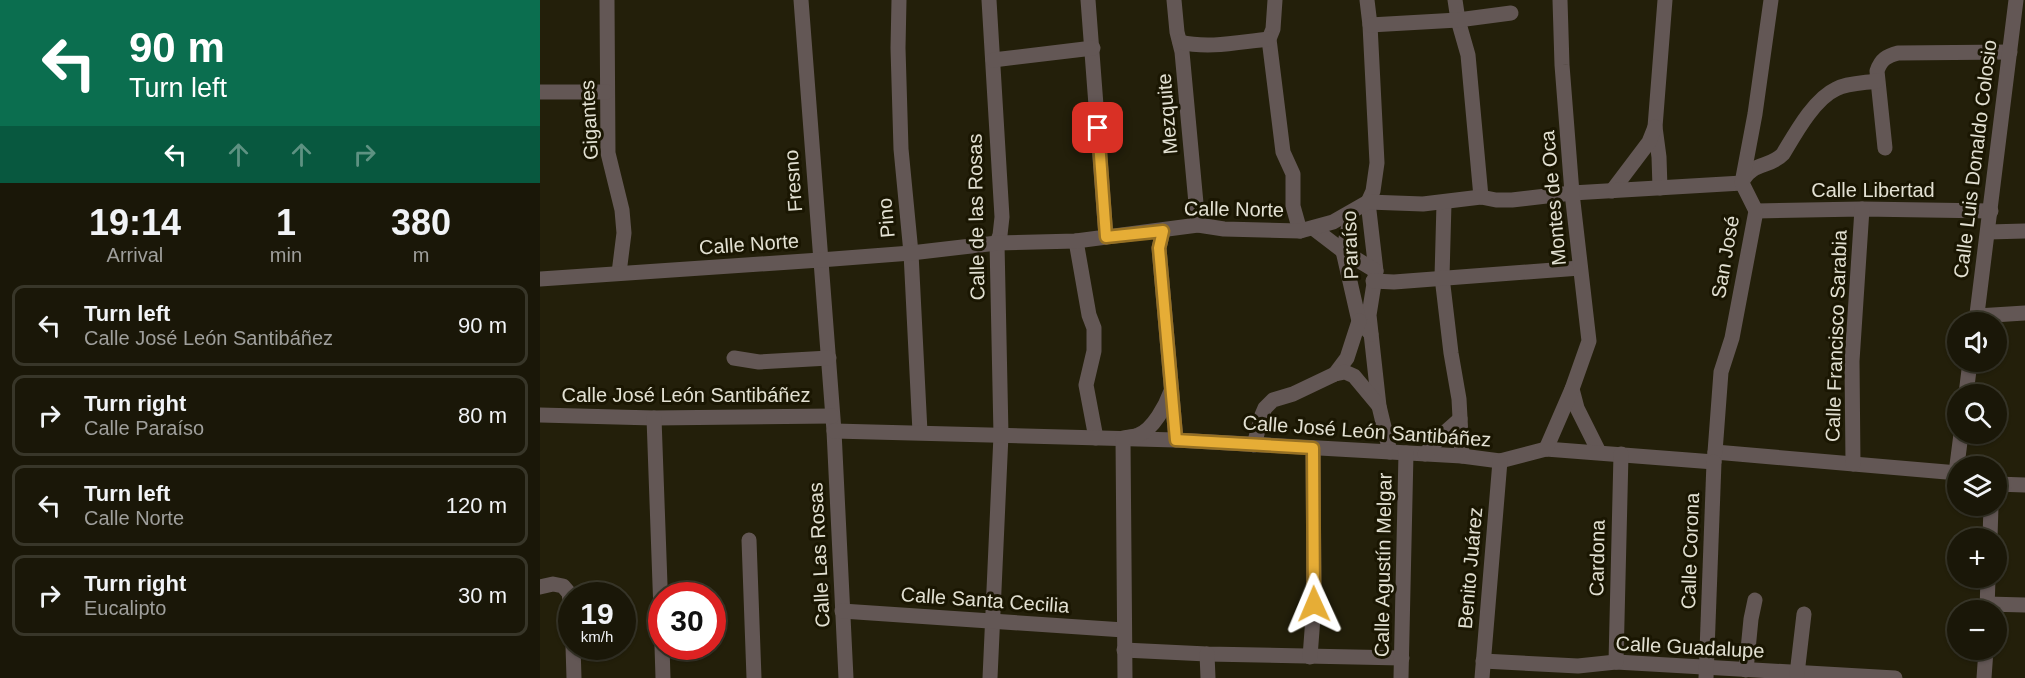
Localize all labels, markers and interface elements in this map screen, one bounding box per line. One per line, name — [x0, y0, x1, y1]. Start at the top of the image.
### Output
icon: left — [30, 24, 108, 102]
text: 90 m — [129, 24, 225, 71]
street label: Calle Luis Donaldo Colosio — [1949, 38, 2001, 280]
text: Turn left — [129, 73, 227, 103]
street label: Mezquite — [1153, 73, 1181, 155]
street label: Gigantes — [576, 79, 602, 161]
pin — [1072, 102, 1123, 153]
icon: arrive — [1081, 111, 1114, 144]
street label: Montes de Oca — [1536, 129, 1570, 267]
street label: Calle de las Rosas — [964, 133, 988, 301]
icon: left — [159, 138, 192, 171]
icon: ahead — [222, 138, 255, 171]
icon: ahead — [285, 138, 318, 171]
icon: right — [348, 138, 381, 171]
street label: Fresno — [780, 149, 806, 213]
street label: Calle Libertad — [1811, 179, 1935, 201]
street label: Pino — [873, 197, 899, 239]
street label: Calle Norte — [1184, 197, 1284, 221]
text: 19:14 — [89, 202, 181, 243]
text: 1 — [276, 202, 296, 243]
text: 380 — [391, 202, 451, 243]
street label: Paraíso — [1338, 210, 1362, 280]
street label: San José — [1707, 214, 1743, 300]
street label: Calle Francisco Sarabia — [1821, 229, 1851, 442]
street label: Calle Norte — [698, 230, 800, 258]
text: Arrival — [107, 244, 163, 266]
text: min — [270, 244, 302, 266]
text: m — [413, 244, 429, 266]
text: Turn left — [84, 301, 170, 326]
icon: left — [33, 309, 66, 342]
map controls — [1947, 312, 2007, 660]
button: sound — [1947, 312, 2007, 372]
text: 90 m — [458, 313, 507, 338]
text: Calle José León Santibáñez — [84, 327, 333, 349]
street label: Calle José León Santibáñez — [561, 384, 811, 406]
button: search — [1947, 384, 2007, 444]
text: Turn right — [84, 391, 186, 416]
icon: right — [33, 399, 66, 432]
text: 80 m — [458, 403, 507, 428]
street label: Calle José León Santibáñez — [1242, 411, 1492, 451]
text: Calle Paraíso — [84, 417, 204, 439]
button: layers — [1947, 456, 2007, 516]
street label: Calle Agustín Melgar — [1370, 472, 1396, 657]
text: Turn left — [84, 481, 170, 506]
street label: Calle Las Rosas — [804, 482, 834, 628]
icon: left — [33, 489, 66, 522]
street label: Calle Corona — [1677, 491, 1703, 610]
text: 120 m — [446, 493, 507, 518]
street label: Benito Juárez — [1454, 506, 1486, 630]
text: Calle Norte — [84, 507, 184, 529]
street label: Cardona — [1585, 519, 1609, 597]
button: + — [1947, 528, 2007, 588]
text: Turn right — [84, 571, 186, 596]
position arrow — [1282, 572, 1346, 636]
icon: right — [33, 579, 66, 612]
speed limit sign: 30 — [648, 582, 726, 660]
text: 30 m — [458, 583, 507, 608]
street label: Calle Santa Cecilia — [900, 583, 1071, 617]
text: Eucalipto — [84, 597, 166, 619]
text: 19 — [580, 597, 614, 630]
button: − — [1947, 600, 2007, 660]
text: km/h — [581, 628, 613, 645]
street label: Calle Guadalupe — [1615, 632, 1765, 662]

